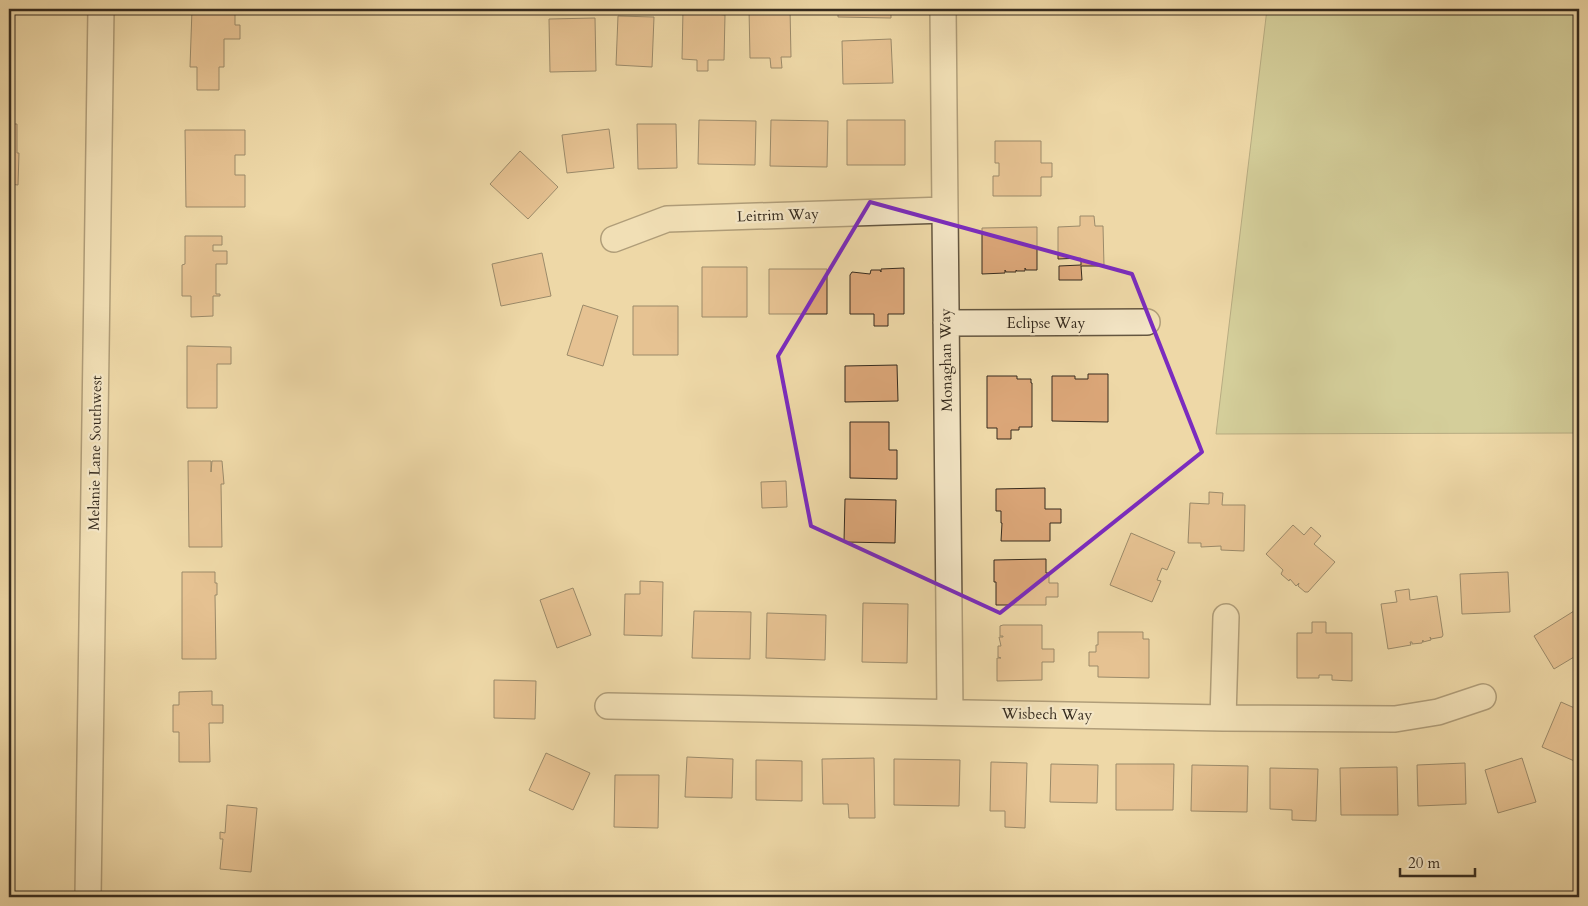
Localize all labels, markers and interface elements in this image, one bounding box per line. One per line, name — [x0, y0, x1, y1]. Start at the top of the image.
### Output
street label: Leitrim Way — [737, 204, 820, 226]
street label: Monaghan Way — [935, 308, 957, 412]
street label: Eclipse Way — [1007, 313, 1086, 333]
street label: Melanie Lane Southwest — [84, 375, 106, 531]
street label: Wisbech Way — [1000, 703, 1093, 725]
scale bar — [1400, 846, 1476, 878]
text: 20 m — [1408, 853, 1440, 873]

